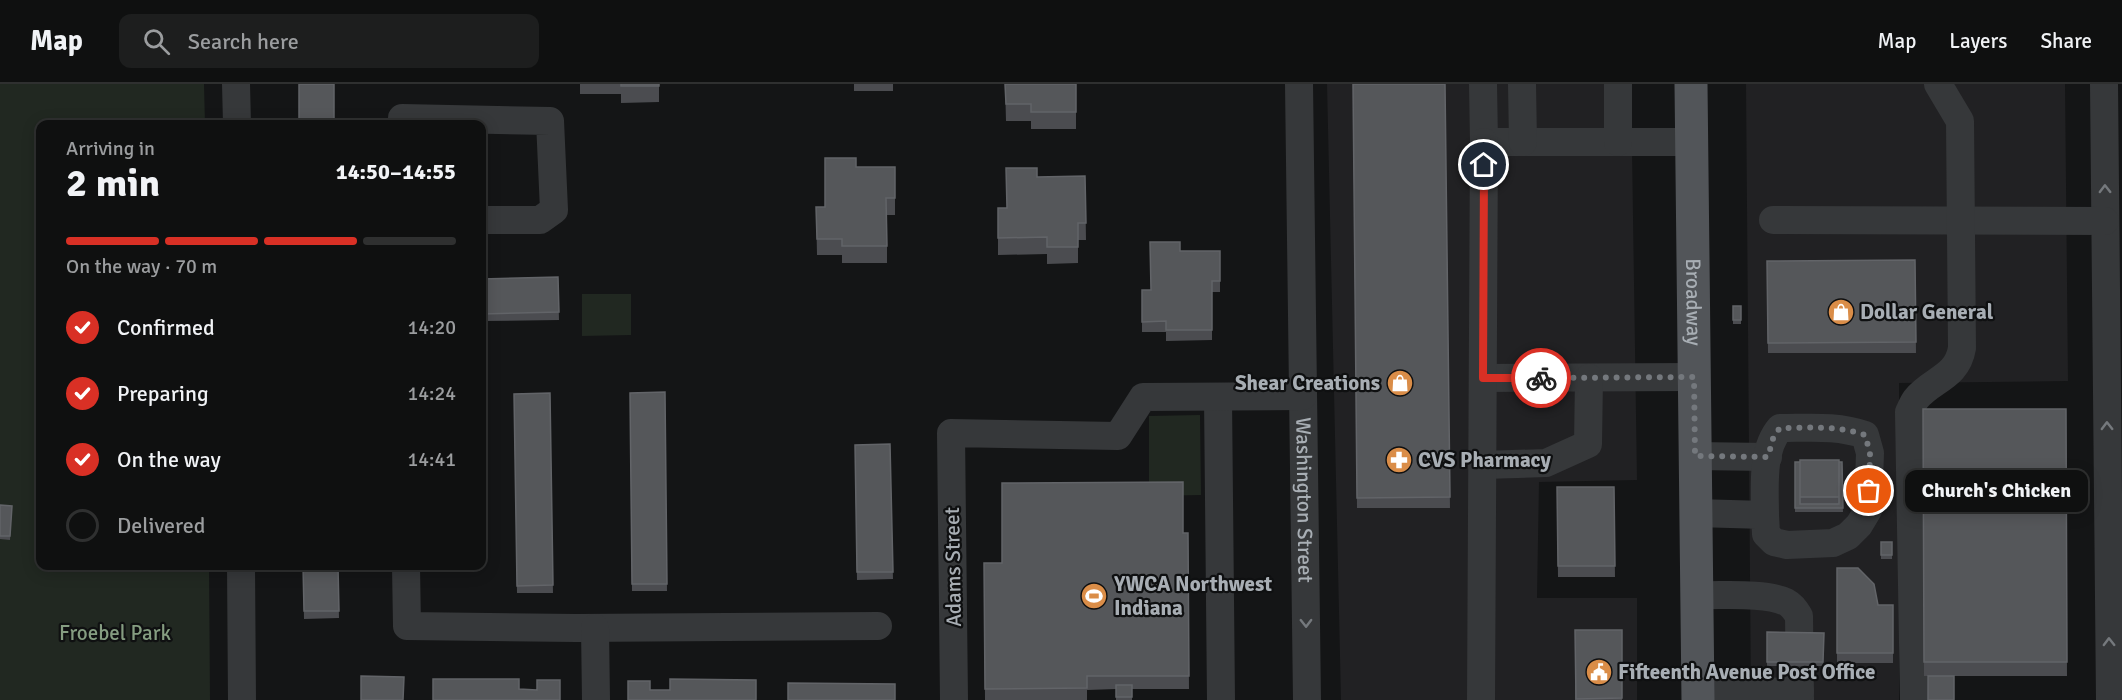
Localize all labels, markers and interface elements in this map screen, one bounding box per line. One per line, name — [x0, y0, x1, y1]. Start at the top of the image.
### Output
search box — [119, 14, 539, 68]
text: Map — [30, 24, 83, 58]
icon: search — [140, 25, 173, 58]
text: Search here — [188, 28, 299, 55]
text: Map — [1878, 28, 1916, 54]
text: Layers — [1949, 28, 2007, 54]
text: Share — [2040, 28, 2092, 54]
text: Arriving in — [66, 136, 155, 161]
pin — [1458, 139, 1509, 190]
icon: home — [1467, 148, 1500, 181]
text: 14:50–14:55 — [336, 158, 456, 185]
text: 2 min — [66, 159, 160, 207]
one-way arrow — [2099, 184, 2111, 193]
text: On the way · 70 m — [66, 254, 217, 279]
street label: Broadway — [1680, 258, 1707, 346]
shop icon: Dollar General — [1826, 297, 1856, 327]
place label: Dollar General — [1860, 299, 1994, 325]
icon: check — [66, 311, 99, 344]
text: Confirmed — [117, 314, 215, 341]
text: 14:20 — [407, 315, 456, 340]
courier — [1511, 348, 1571, 408]
icon: bike — [1525, 362, 1558, 395]
shop icon: Shear Creations — [1385, 368, 1415, 398]
place label: Shear Creations — [1235, 370, 1380, 396]
icon: check — [66, 377, 99, 410]
text: Preparing — [117, 380, 209, 407]
text: 14:24 — [407, 381, 456, 406]
street label: Washington Street — [1290, 417, 1318, 583]
one-way arrow — [2101, 421, 2113, 430]
icon: check — [66, 443, 99, 476]
pharmacy icon: CVS Pharmacy — [1384, 445, 1414, 475]
text: On the way — [117, 446, 221, 473]
text: 14:41 — [407, 447, 456, 472]
place label: CVS Pharmacy — [1418, 447, 1552, 473]
pin — [1843, 465, 1894, 516]
callout: Church's Chicken — [1905, 470, 2088, 512]
icon: bag — [1852, 474, 1885, 507]
text: Church's Chicken — [1922, 478, 2071, 503]
street label: Adams Street — [939, 507, 967, 627]
text: Delivered — [117, 512, 205, 539]
place label: YWCA Northwest Indiana — [1113, 571, 1272, 621]
sports icon: YWCA Northwest Indiana — [1079, 581, 1109, 611]
one-way arrow — [1300, 618, 1312, 627]
park label: Froebel Park — [59, 620, 171, 646]
one-way arrow — [2103, 637, 2115, 646]
public building icon: Fifteenth Avenue Post Office — [1584, 657, 1614, 687]
place label: Fifteenth Avenue Post Office — [1618, 659, 1875, 685]

